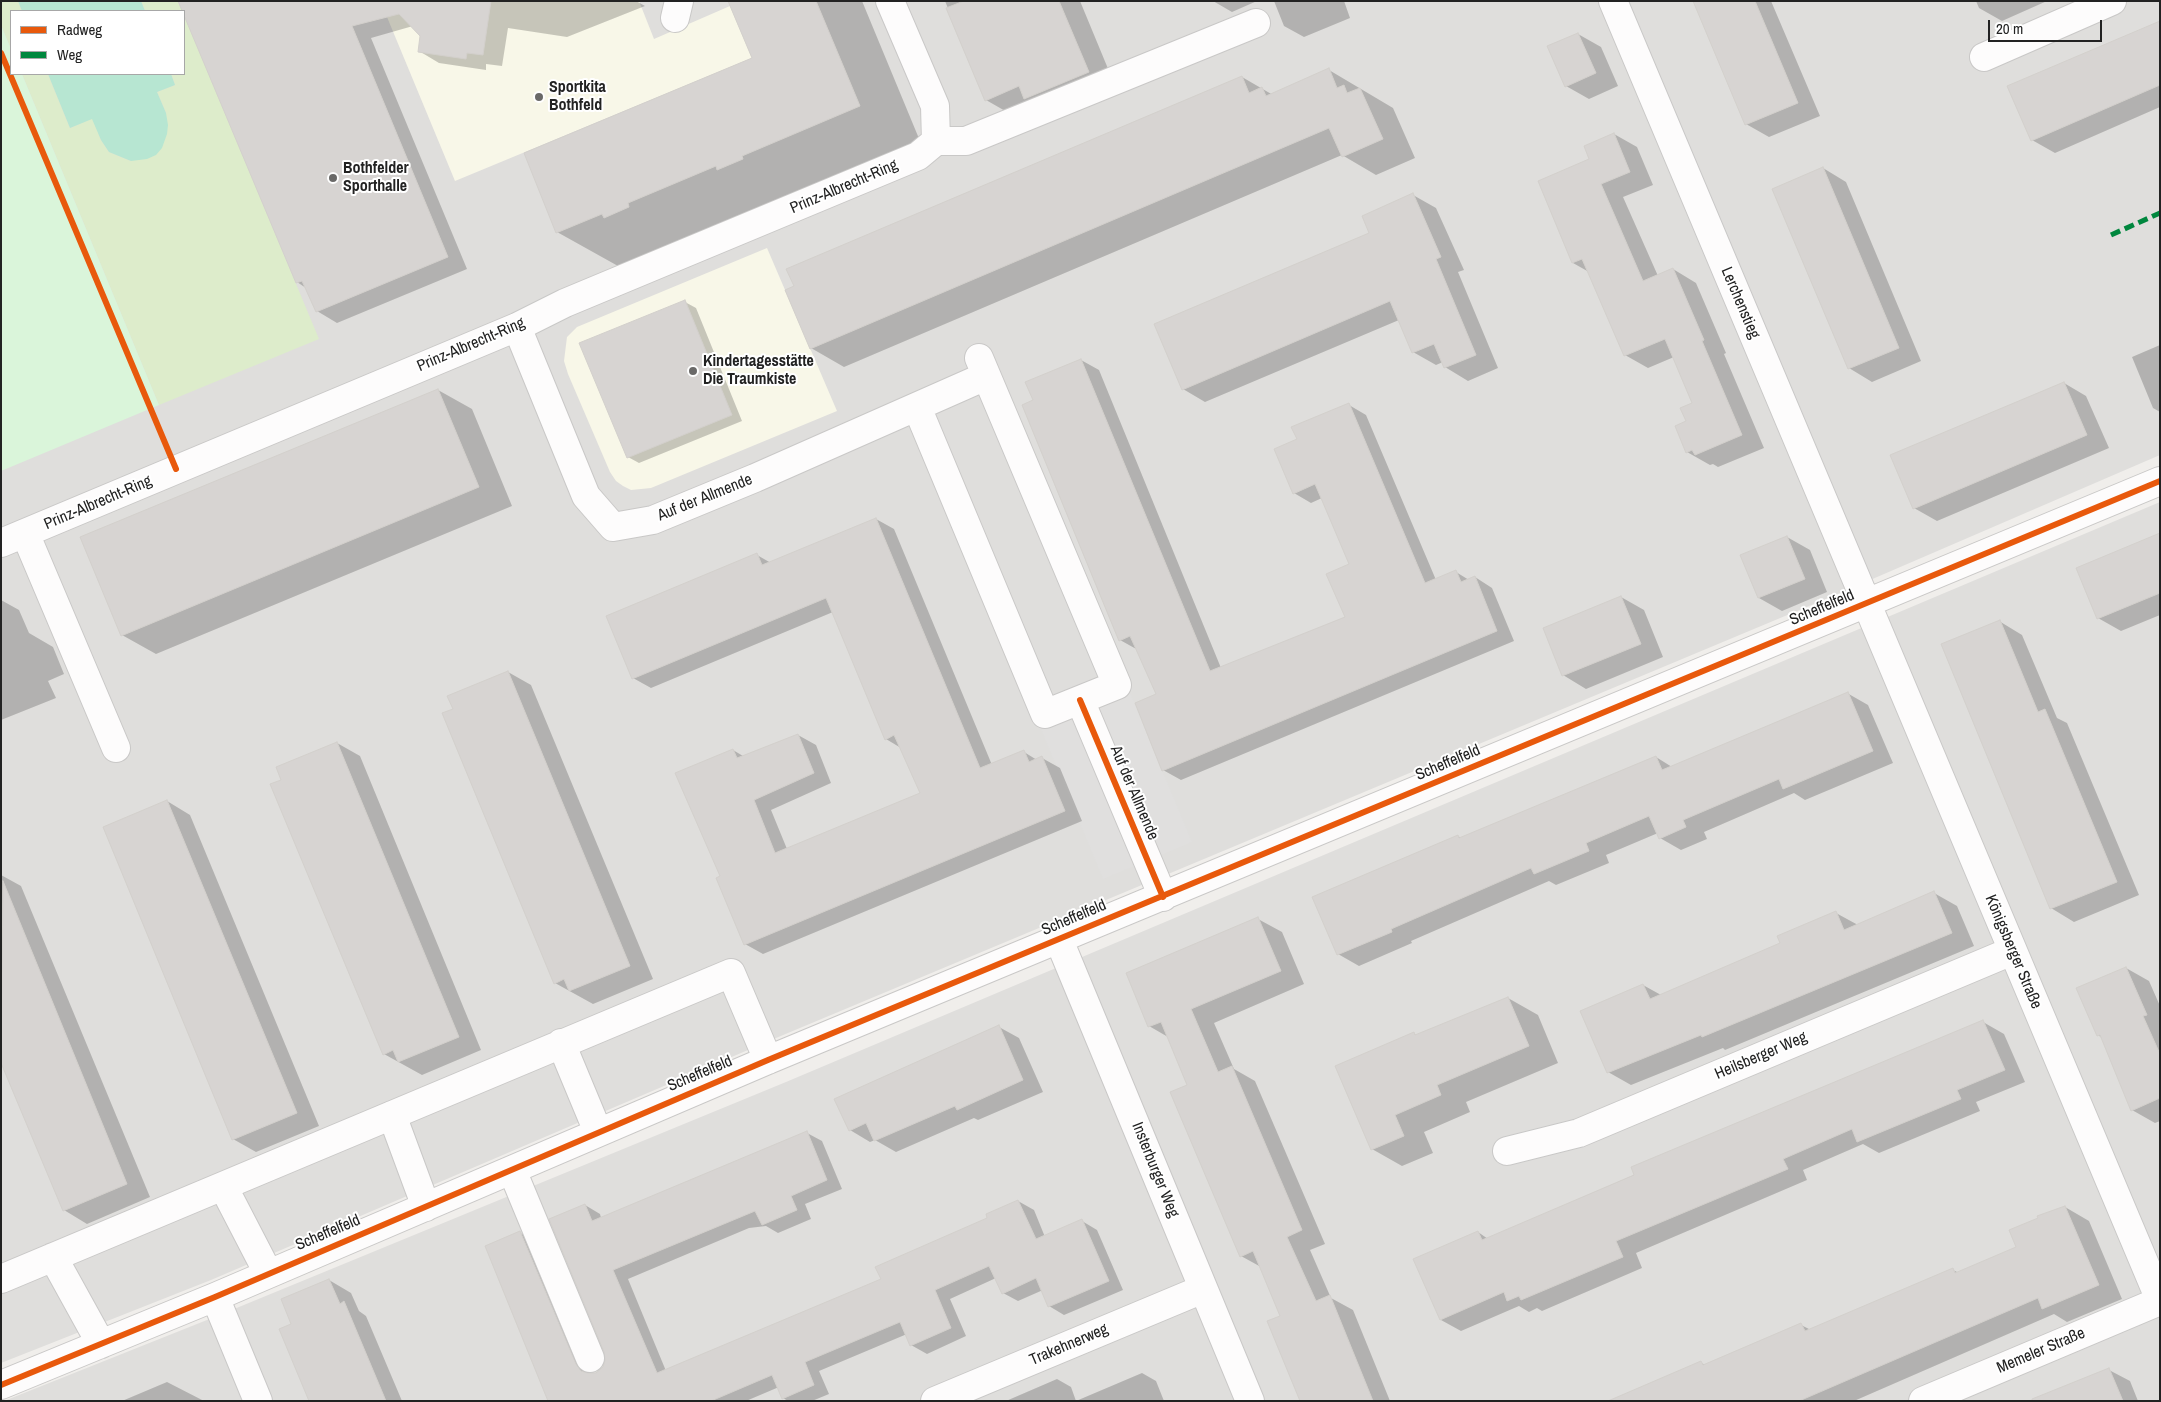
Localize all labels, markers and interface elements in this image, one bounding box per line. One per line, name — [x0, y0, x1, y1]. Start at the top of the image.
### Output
legend — [10, 10, 185, 75]
scale bar — [1991, 10, 2105, 42]
text: 20 m — [1996, 18, 2023, 39]
text: Radweg — [57, 19, 102, 40]
text: Weg — [57, 44, 82, 65]
place label: Sportkita Bothfeld — [549, 78, 606, 116]
marker: Sportkita Bothfeld — [533, 91, 545, 103]
street label: Prinz-Albrecht-Ring — [787, 156, 901, 218]
place label: Bothfelder Sporthalle — [343, 159, 409, 197]
marker: Bothfelder Sporthalle — [327, 172, 339, 184]
street label: Lerchenstieg — [1716, 264, 1764, 342]
street label: Prinz-Albrecht-Ring — [414, 314, 528, 376]
place label: Kindertagesstätte Die Traumkiste — [703, 352, 814, 390]
marker: Kindertagesstätte Die Traumkiste — [687, 365, 699, 377]
street label: Auf der Allmende — [655, 470, 755, 526]
street label: Prinz-Albrecht-Ring — [41, 472, 155, 534]
street label: Scheffelfeld — [1787, 586, 1857, 630]
street label: Scheffelfeld — [1413, 741, 1483, 785]
street label: Auf der Allmende — [1106, 743, 1162, 843]
street label: Königsberger Straße — [1980, 892, 2046, 1012]
street label: Scheffelfeld — [1039, 896, 1109, 940]
street label: Heilsberger Weg — [1712, 1028, 1810, 1084]
street label: Scheffelfeld — [665, 1052, 735, 1096]
street label: Insterburger Weg — [1127, 1120, 1183, 1220]
street label: Scheffelfeld — [293, 1211, 363, 1255]
street label: Trakehnerweg — [1027, 1320, 1111, 1370]
street label: Memeler Straße — [1994, 1324, 2088, 1378]

